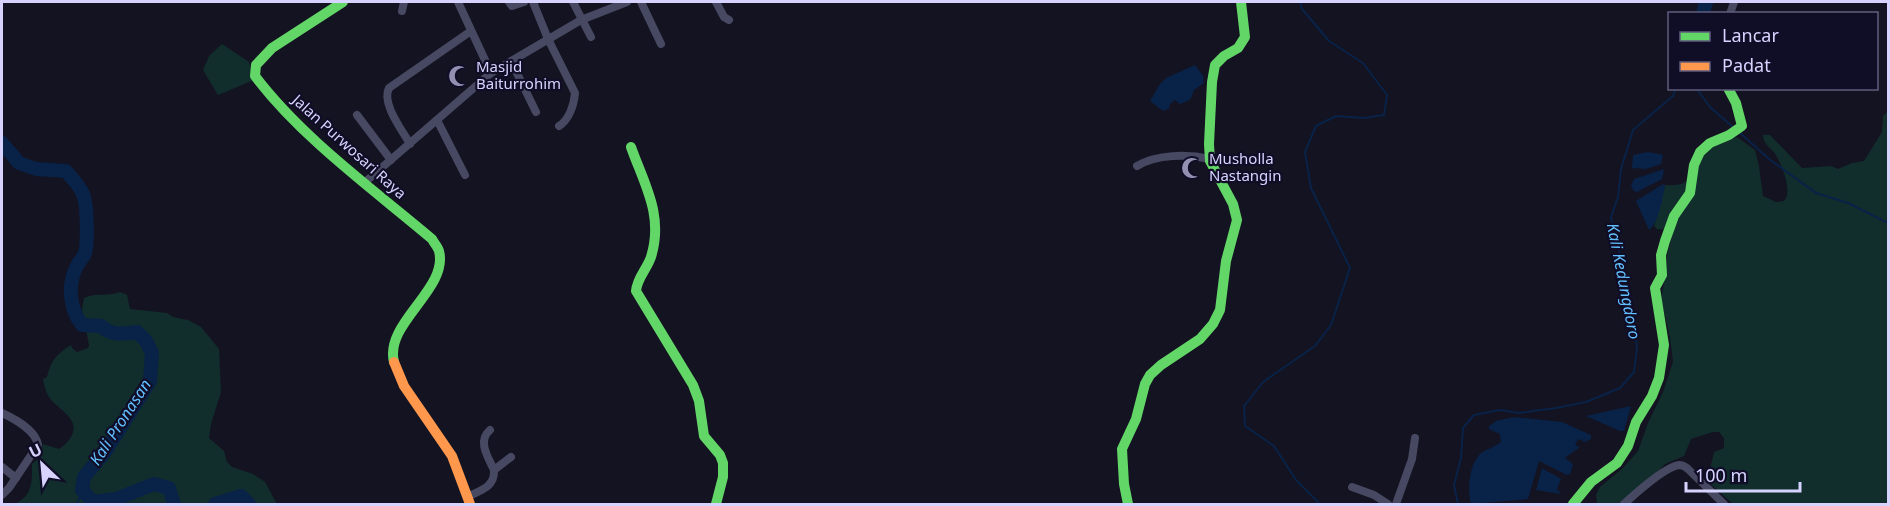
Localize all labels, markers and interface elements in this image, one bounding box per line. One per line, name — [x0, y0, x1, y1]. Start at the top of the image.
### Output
legend — [1668, 12, 1878, 90]
text: Lancar — [1722, 23, 1779, 47]
text: Padat — [1722, 53, 1771, 77]
place label: Masjid Baiturrohim — [476, 56, 561, 93]
mosque icon: Masjid Baiturrohim — [447, 64, 471, 88]
street label: Jalan Purwosari Raya — [287, 88, 411, 203]
place label: Musholla Nastangin — [1209, 148, 1281, 185]
mosque icon: Musholla Nastangin — [1180, 156, 1204, 180]
water label: Kali Kedungdoro — [1602, 221, 1646, 341]
water label: Kali Pronasan — [84, 375, 156, 469]
north arrow — [12, 434, 72, 494]
text: U — [25, 438, 46, 463]
scale bar — [1686, 455, 1800, 493]
text: 100 m — [1695, 463, 1747, 487]

